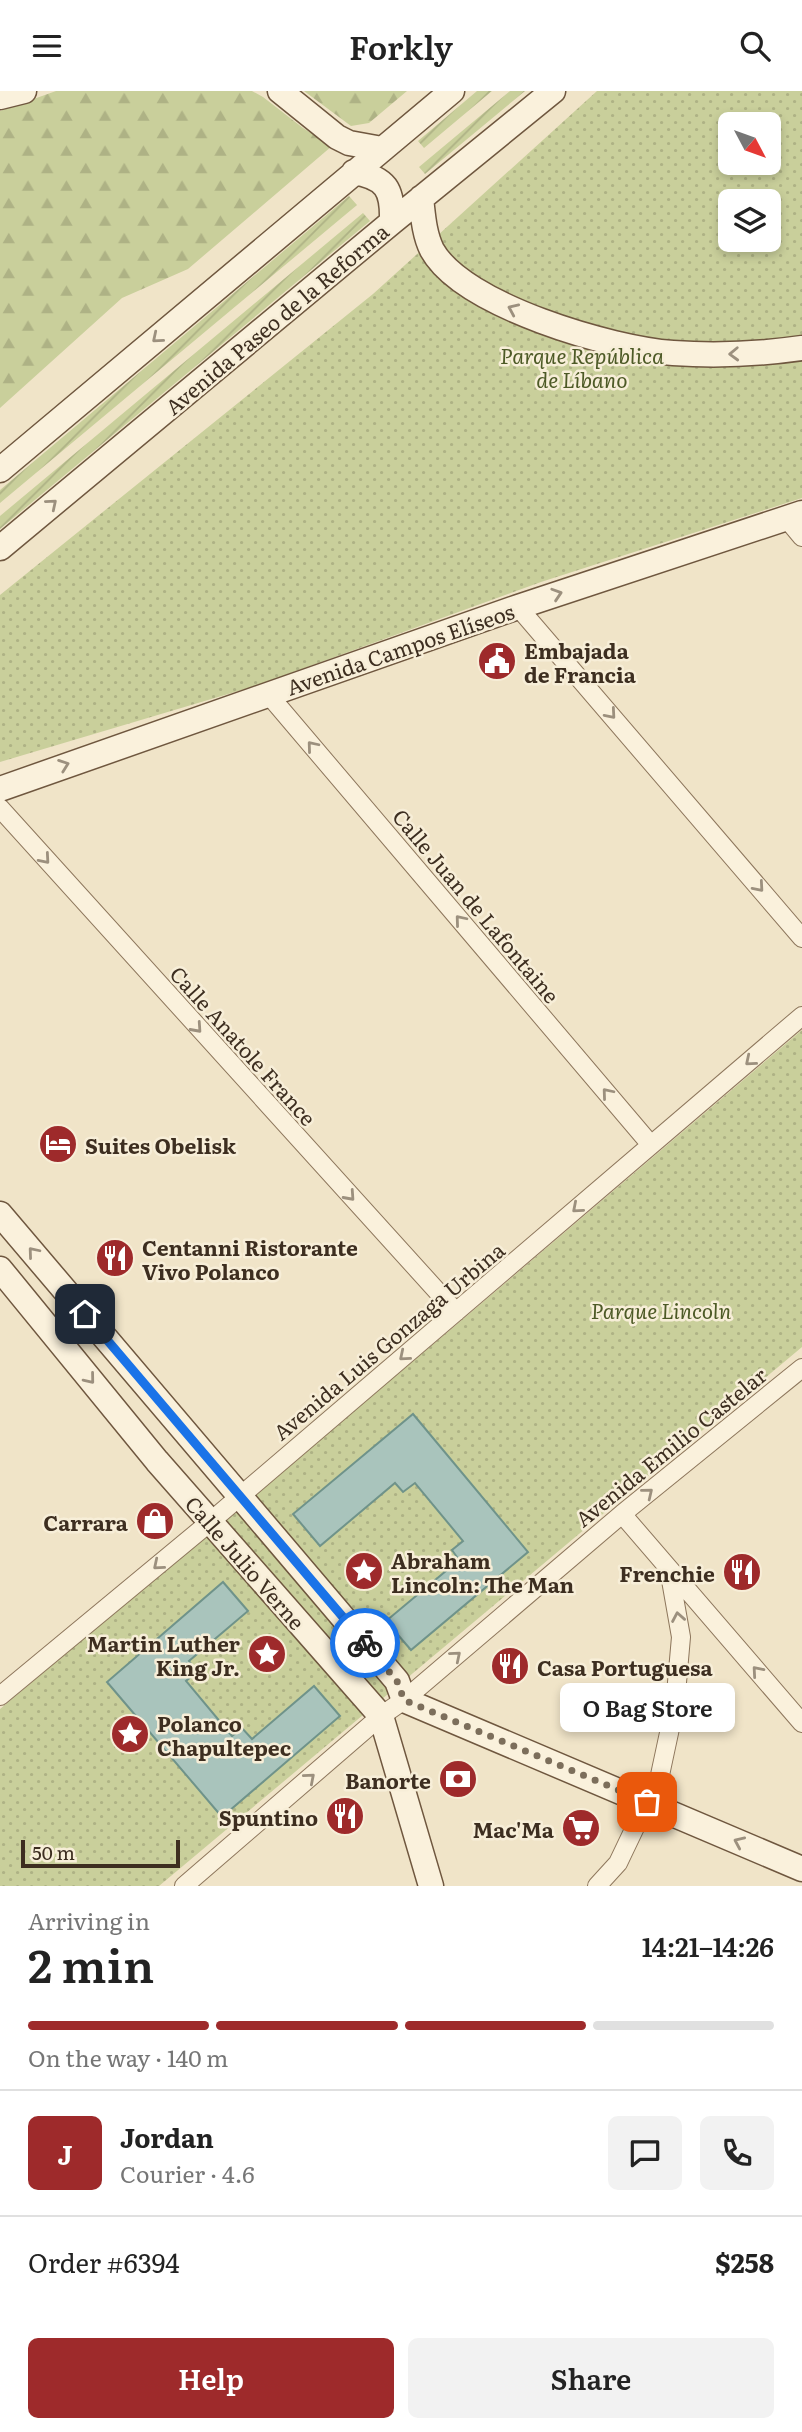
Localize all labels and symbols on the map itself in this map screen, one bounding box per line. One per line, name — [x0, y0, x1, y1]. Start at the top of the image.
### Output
north arrow — [718, 112, 780, 175]
street label: Avenida Paseo de la Reforma — [157, 215, 395, 421]
one-way arrow — [508, 303, 521, 317]
one-way arrow — [152, 330, 165, 342]
park label: Parque República de Líbano — [500, 339, 664, 394]
one-way arrow — [728, 346, 739, 362]
one-way arrow — [45, 500, 57, 513]
one-way arrow — [550, 588, 562, 602]
street label: Avenida Campos Elíseos — [282, 594, 518, 702]
place label: Embajada de Francia — [524, 634, 637, 689]
public building icon: Embajada de Francia — [476, 640, 518, 682]
one-way arrow — [602, 707, 615, 719]
one-way arrow — [308, 741, 321, 754]
one-way arrow — [58, 759, 70, 773]
street label: Calle Juan de Lafontaine — [386, 801, 568, 1009]
one-way arrow — [37, 851, 49, 864]
one-way arrow — [751, 879, 763, 892]
one-way arrow — [456, 915, 468, 928]
street label: Calle Anatole France — [164, 958, 324, 1132]
one-way arrow — [189, 1020, 202, 1033]
one-way arrow — [745, 1053, 758, 1065]
one-way arrow — [603, 1088, 615, 1101]
hotel icon: Suites Obelisk — [37, 1123, 79, 1165]
place label: Suites Obelisk — [85, 1129, 237, 1160]
one-way arrow — [342, 1188, 355, 1201]
one-way arrow — [572, 1200, 585, 1212]
place label: Centanni Ristorante Vivo Polanco — [142, 1231, 358, 1286]
street label: Avenida Luis Gonzaga Urbina — [266, 1233, 511, 1446]
restaurant icon: Centanni Ristorante Vivo Polanco — [94, 1237, 136, 1279]
one-way arrow — [29, 1248, 41, 1261]
pin — [55, 1284, 115, 1344]
park label: Parque Lincoln — [591, 1294, 732, 1325]
one-way arrow — [399, 1348, 412, 1360]
street label: Avenida Emilio Castelar — [568, 1359, 773, 1533]
one-way arrow — [82, 1370, 94, 1383]
street label: Calle Julio Verne — [179, 1488, 313, 1636]
one-way arrow — [639, 1489, 652, 1501]
shop icon: Carrara — [134, 1500, 176, 1542]
place label: Carrara — [43, 1506, 129, 1537]
place label: Abraham Lincoln: The Man — [391, 1544, 575, 1599]
place icon: Abraham Lincoln: The Man — [343, 1550, 385, 1592]
restaurant icon: Frenchie — [721, 1551, 763, 1593]
one-way arrow — [153, 1557, 165, 1570]
place label: Frenchie — [619, 1557, 715, 1588]
courier — [330, 1608, 400, 1678]
one-way arrow — [671, 1611, 686, 1623]
place label: Martin Luther King Jr. — [87, 1627, 241, 1682]
place icon: Martin Luther King Jr. — [246, 1633, 288, 1675]
restaurant icon: Casa Portuguesa — [489, 1645, 531, 1687]
place label: Casa Portuguesa — [537, 1651, 714, 1682]
one-way arrow — [447, 1652, 460, 1664]
one-way arrow — [753, 1667, 765, 1680]
callout: O Bag Store — [560, 1683, 734, 1732]
place label: Polanco Chapultepec — [157, 1707, 291, 1762]
place icon: Polanco Chapultepec — [109, 1713, 151, 1755]
bank icon: Banorte — [437, 1758, 479, 1800]
place label: Banorte — [345, 1764, 431, 1795]
pin — [617, 1772, 677, 1832]
one-way arrow — [302, 1774, 315, 1786]
restaurant icon: Spuntino — [324, 1795, 366, 1837]
place label: Spuntino — [219, 1801, 318, 1832]
supermarket icon: Mac'Ma — [560, 1807, 602, 1849]
place label: Mac'Ma — [473, 1813, 555, 1844]
one-way arrow — [734, 1836, 747, 1850]
scale bar — [21, 1837, 180, 1869]

